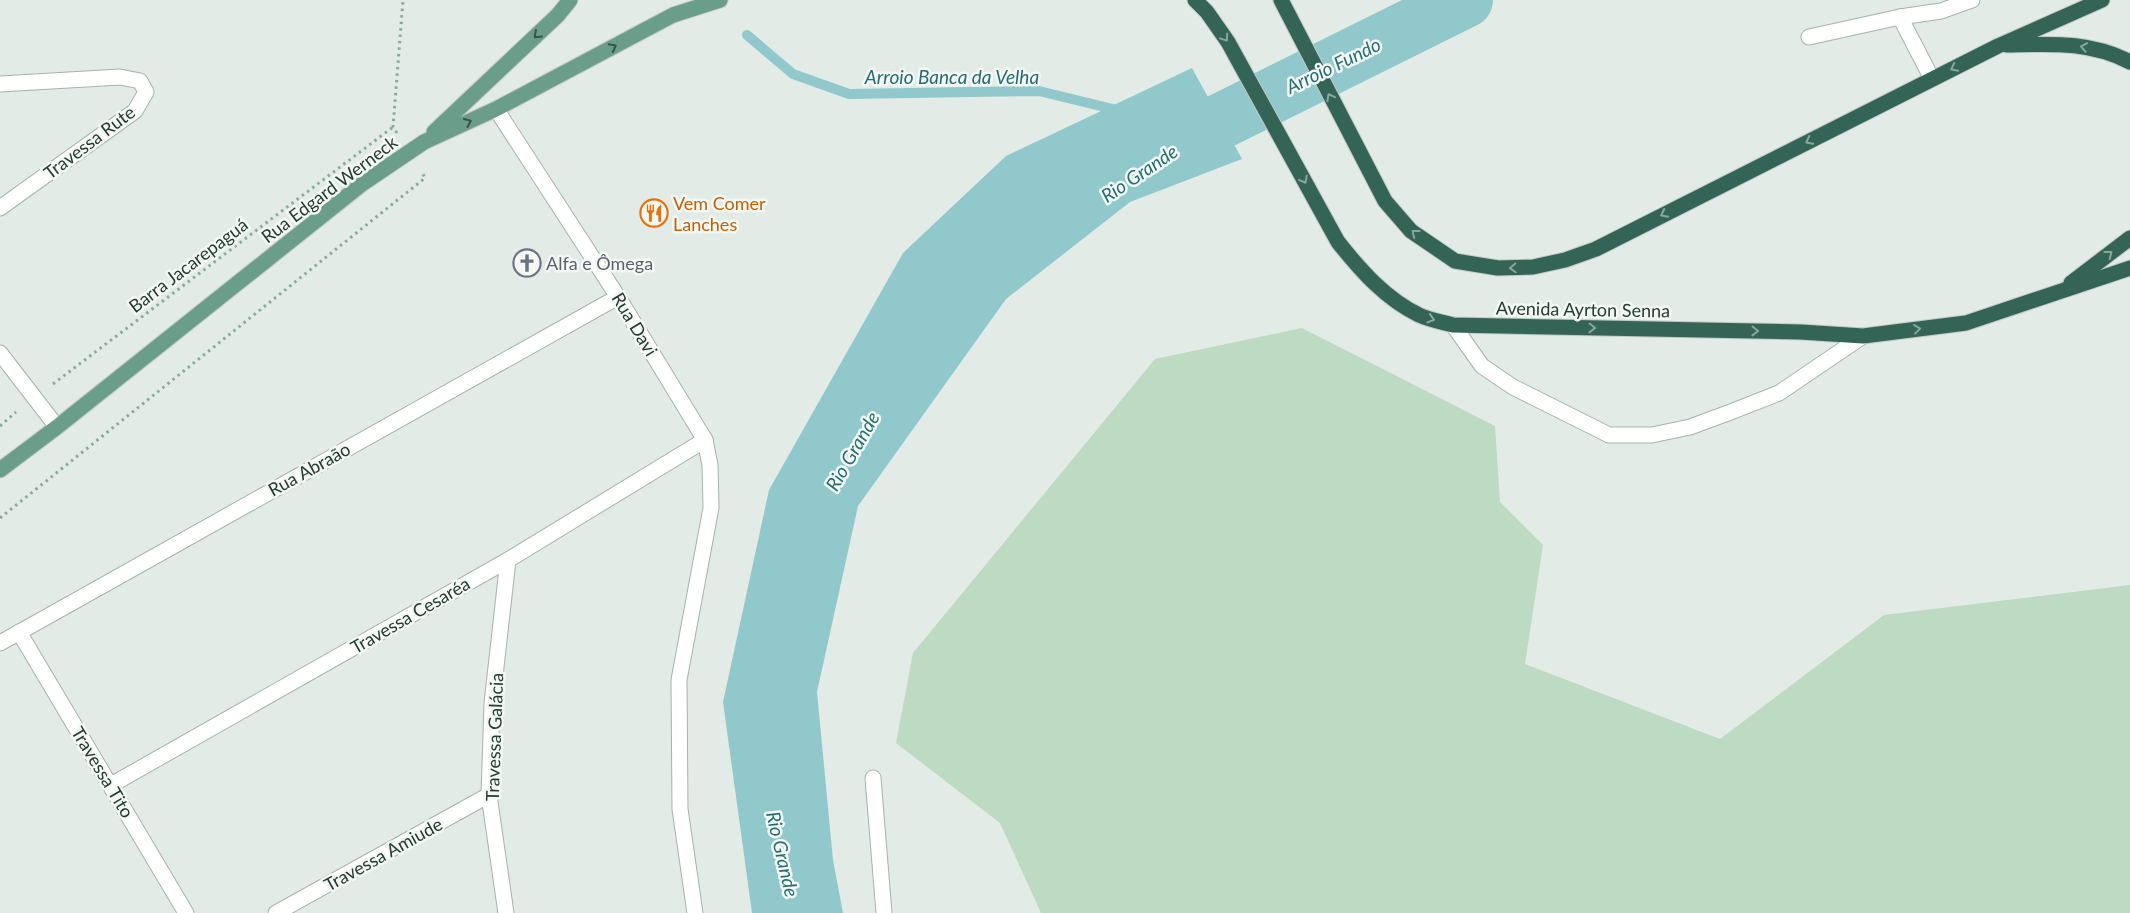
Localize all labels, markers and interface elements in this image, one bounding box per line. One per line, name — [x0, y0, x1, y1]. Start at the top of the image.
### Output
one-way arrow — [533, 29, 542, 38]
one-way arrow — [1219, 32, 1228, 42]
water label: Arroio Fundo — [1281, 32, 1384, 98]
one-way arrow — [2080, 42, 2088, 52]
one-way arrow — [607, 43, 616, 53]
one-way arrow — [1950, 61, 1959, 72]
water label: Arroio Banca da Velha — [864, 65, 1039, 88]
one-way arrow — [1326, 93, 1336, 102]
street label: Travessa Rute — [39, 101, 139, 183]
one-way arrow — [463, 117, 472, 128]
street label: Rua Edgard Werneck — [257, 130, 402, 247]
one-way arrow — [1805, 135, 1814, 145]
water label: Rio Grande — [1096, 139, 1182, 207]
one-way arrow — [1298, 175, 1308, 184]
place label: Vem Comer Lanches — [673, 192, 766, 235]
restaurant icon: Vem Comer Lanches — [639, 198, 669, 228]
one-way arrow — [1660, 208, 1669, 218]
street label: Barra Jacarepaguá — [124, 213, 252, 317]
one-way arrow — [1412, 231, 1421, 239]
church icon: Alfa e Ômega — [512, 248, 542, 278]
place label: Alfa e Ômega — [546, 252, 653, 274]
one-way arrow — [2103, 252, 2112, 260]
one-way arrow — [1508, 262, 1516, 273]
street label: Rua Davi — [607, 288, 663, 360]
street label: Avenida Ayrton Senna — [1496, 296, 1670, 322]
one-way arrow — [1426, 313, 1434, 323]
one-way arrow — [1589, 323, 1597, 333]
one-way arrow — [1913, 324, 1921, 335]
one-way arrow — [1751, 326, 1759, 336]
water label: Rio Grande — [820, 407, 884, 495]
street label: Rua Abraão — [264, 437, 354, 501]
street label: Travessa Cesaréa — [346, 572, 474, 658]
street label: Travessa Galácia — [481, 672, 507, 802]
street label: Travessa Tito — [67, 722, 139, 822]
water label: Rio Grande — [762, 809, 804, 899]
street label: Travessa Amiude — [320, 812, 446, 896]

